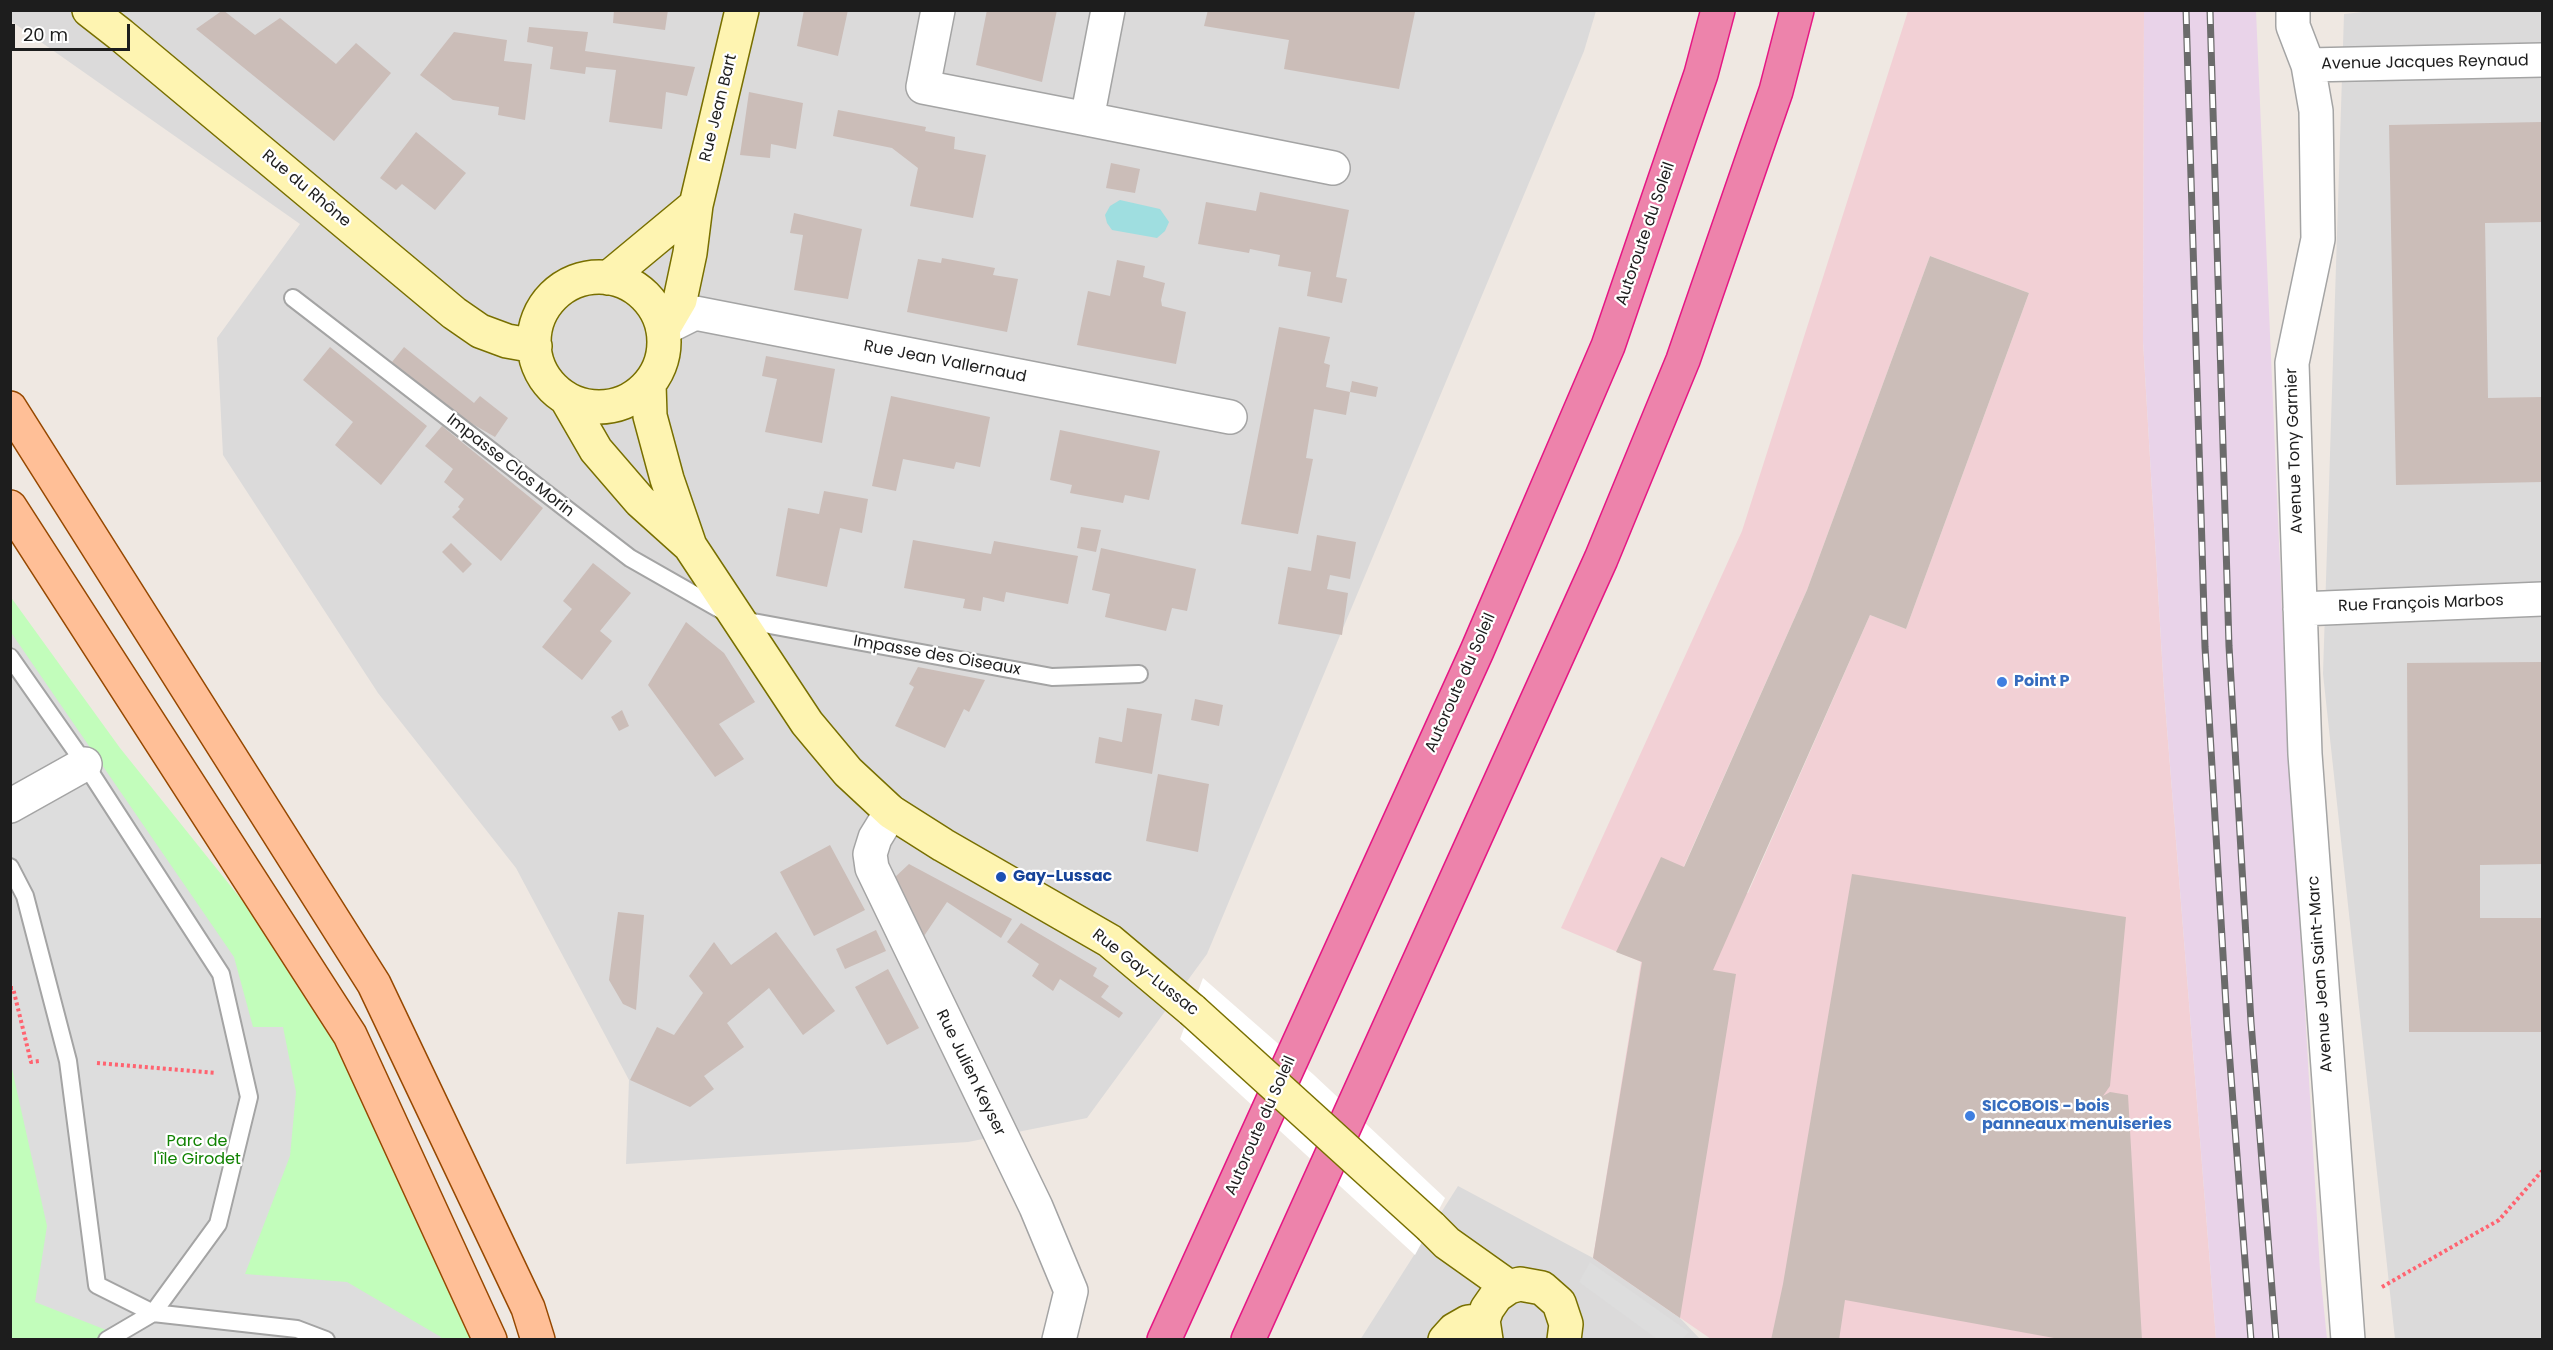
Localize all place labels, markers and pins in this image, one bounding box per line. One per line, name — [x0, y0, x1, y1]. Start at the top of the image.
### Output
place label: Point P — [2014, 672, 2070, 692]
marker: Point P — [1995, 675, 2009, 689]
place label: Gay-Lussac — [1013, 867, 1112, 887]
marker: Gay-Lussac — [994, 870, 1008, 884]
place label: SICOBOIS - bois panneaux menuiseries — [1982, 1097, 2172, 1135]
marker: SICOBOIS - bois panneaux menuiseries — [1963, 1109, 1977, 1123]

